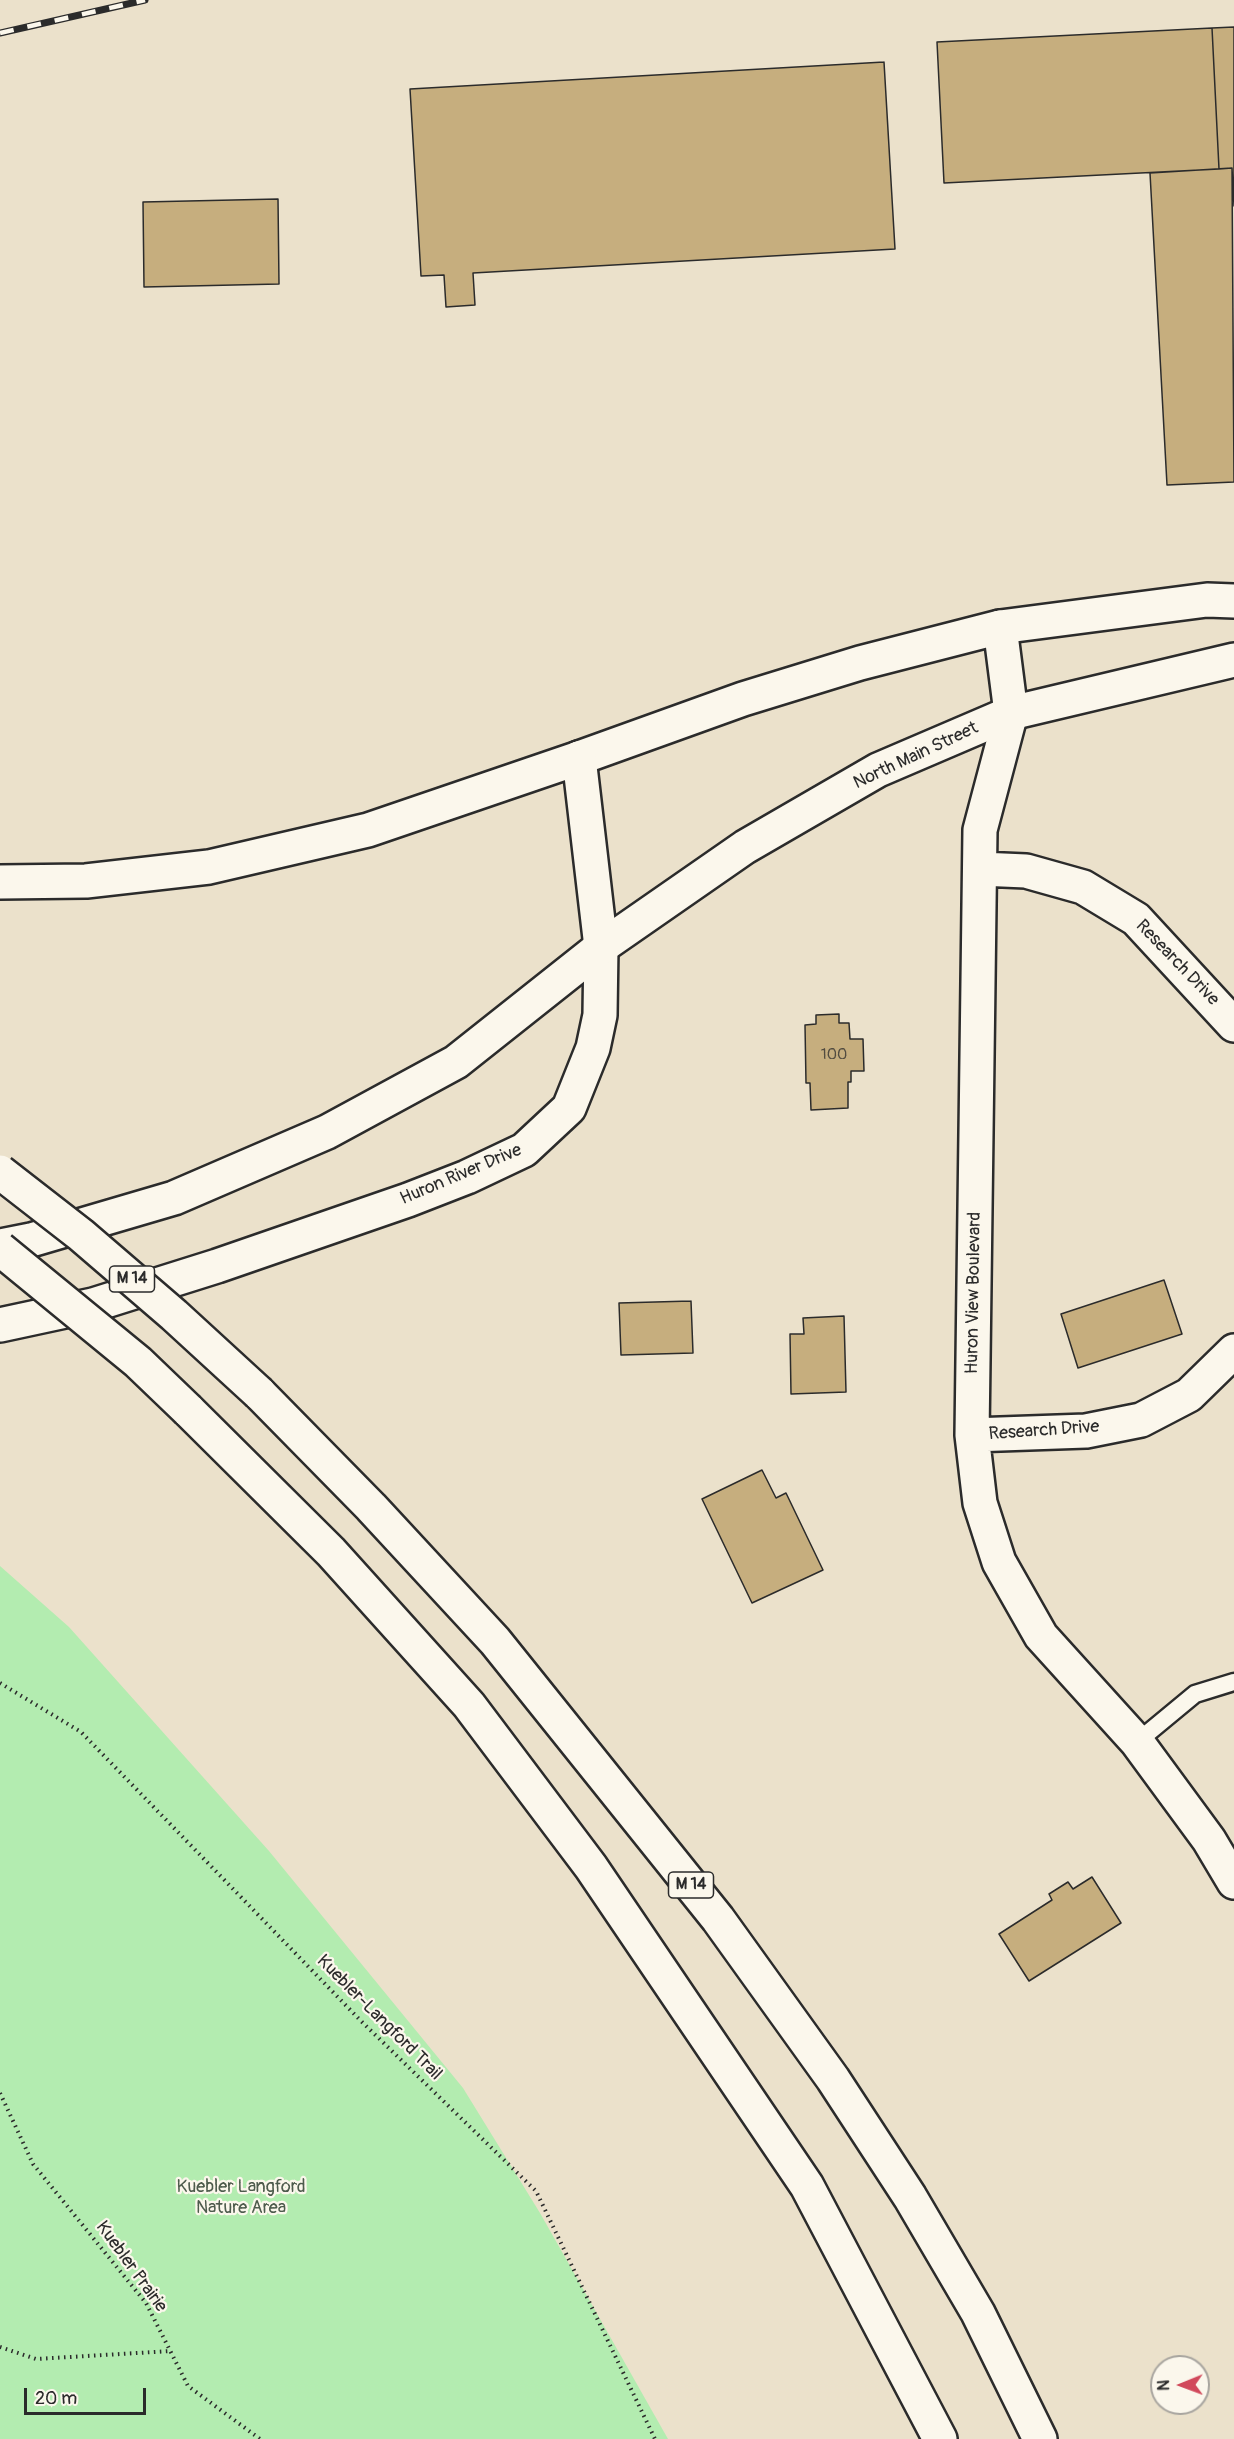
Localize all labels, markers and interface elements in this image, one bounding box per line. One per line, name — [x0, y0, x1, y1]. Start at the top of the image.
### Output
street label: North Main Street — [850, 718, 982, 794]
street label: Research Drive — [1131, 916, 1223, 1010]
house number: 100 — [821, 1046, 847, 1064]
street label: Huron River Drive — [397, 1140, 525, 1210]
street label: Huron View Boulevard — [962, 1212, 986, 1374]
road number: M 14 — [110, 1266, 154, 1292]
street label: Research Drive — [988, 1416, 1100, 1446]
road number: M 14 — [668, 1872, 714, 1898]
street label: Kuebler-Langford Trail — [312, 1951, 446, 2085]
park label: Kuebler Langford Nature Area — [176, 2176, 306, 2218]
street label: Kuebler Prairie — [91, 2217, 171, 2317]
north arrow — [1150, 2355, 1210, 2415]
scale bar — [27, 2376, 148, 2414]
text: N — [1154, 2380, 1174, 2391]
text: 20 m — [35, 2387, 77, 2410]

